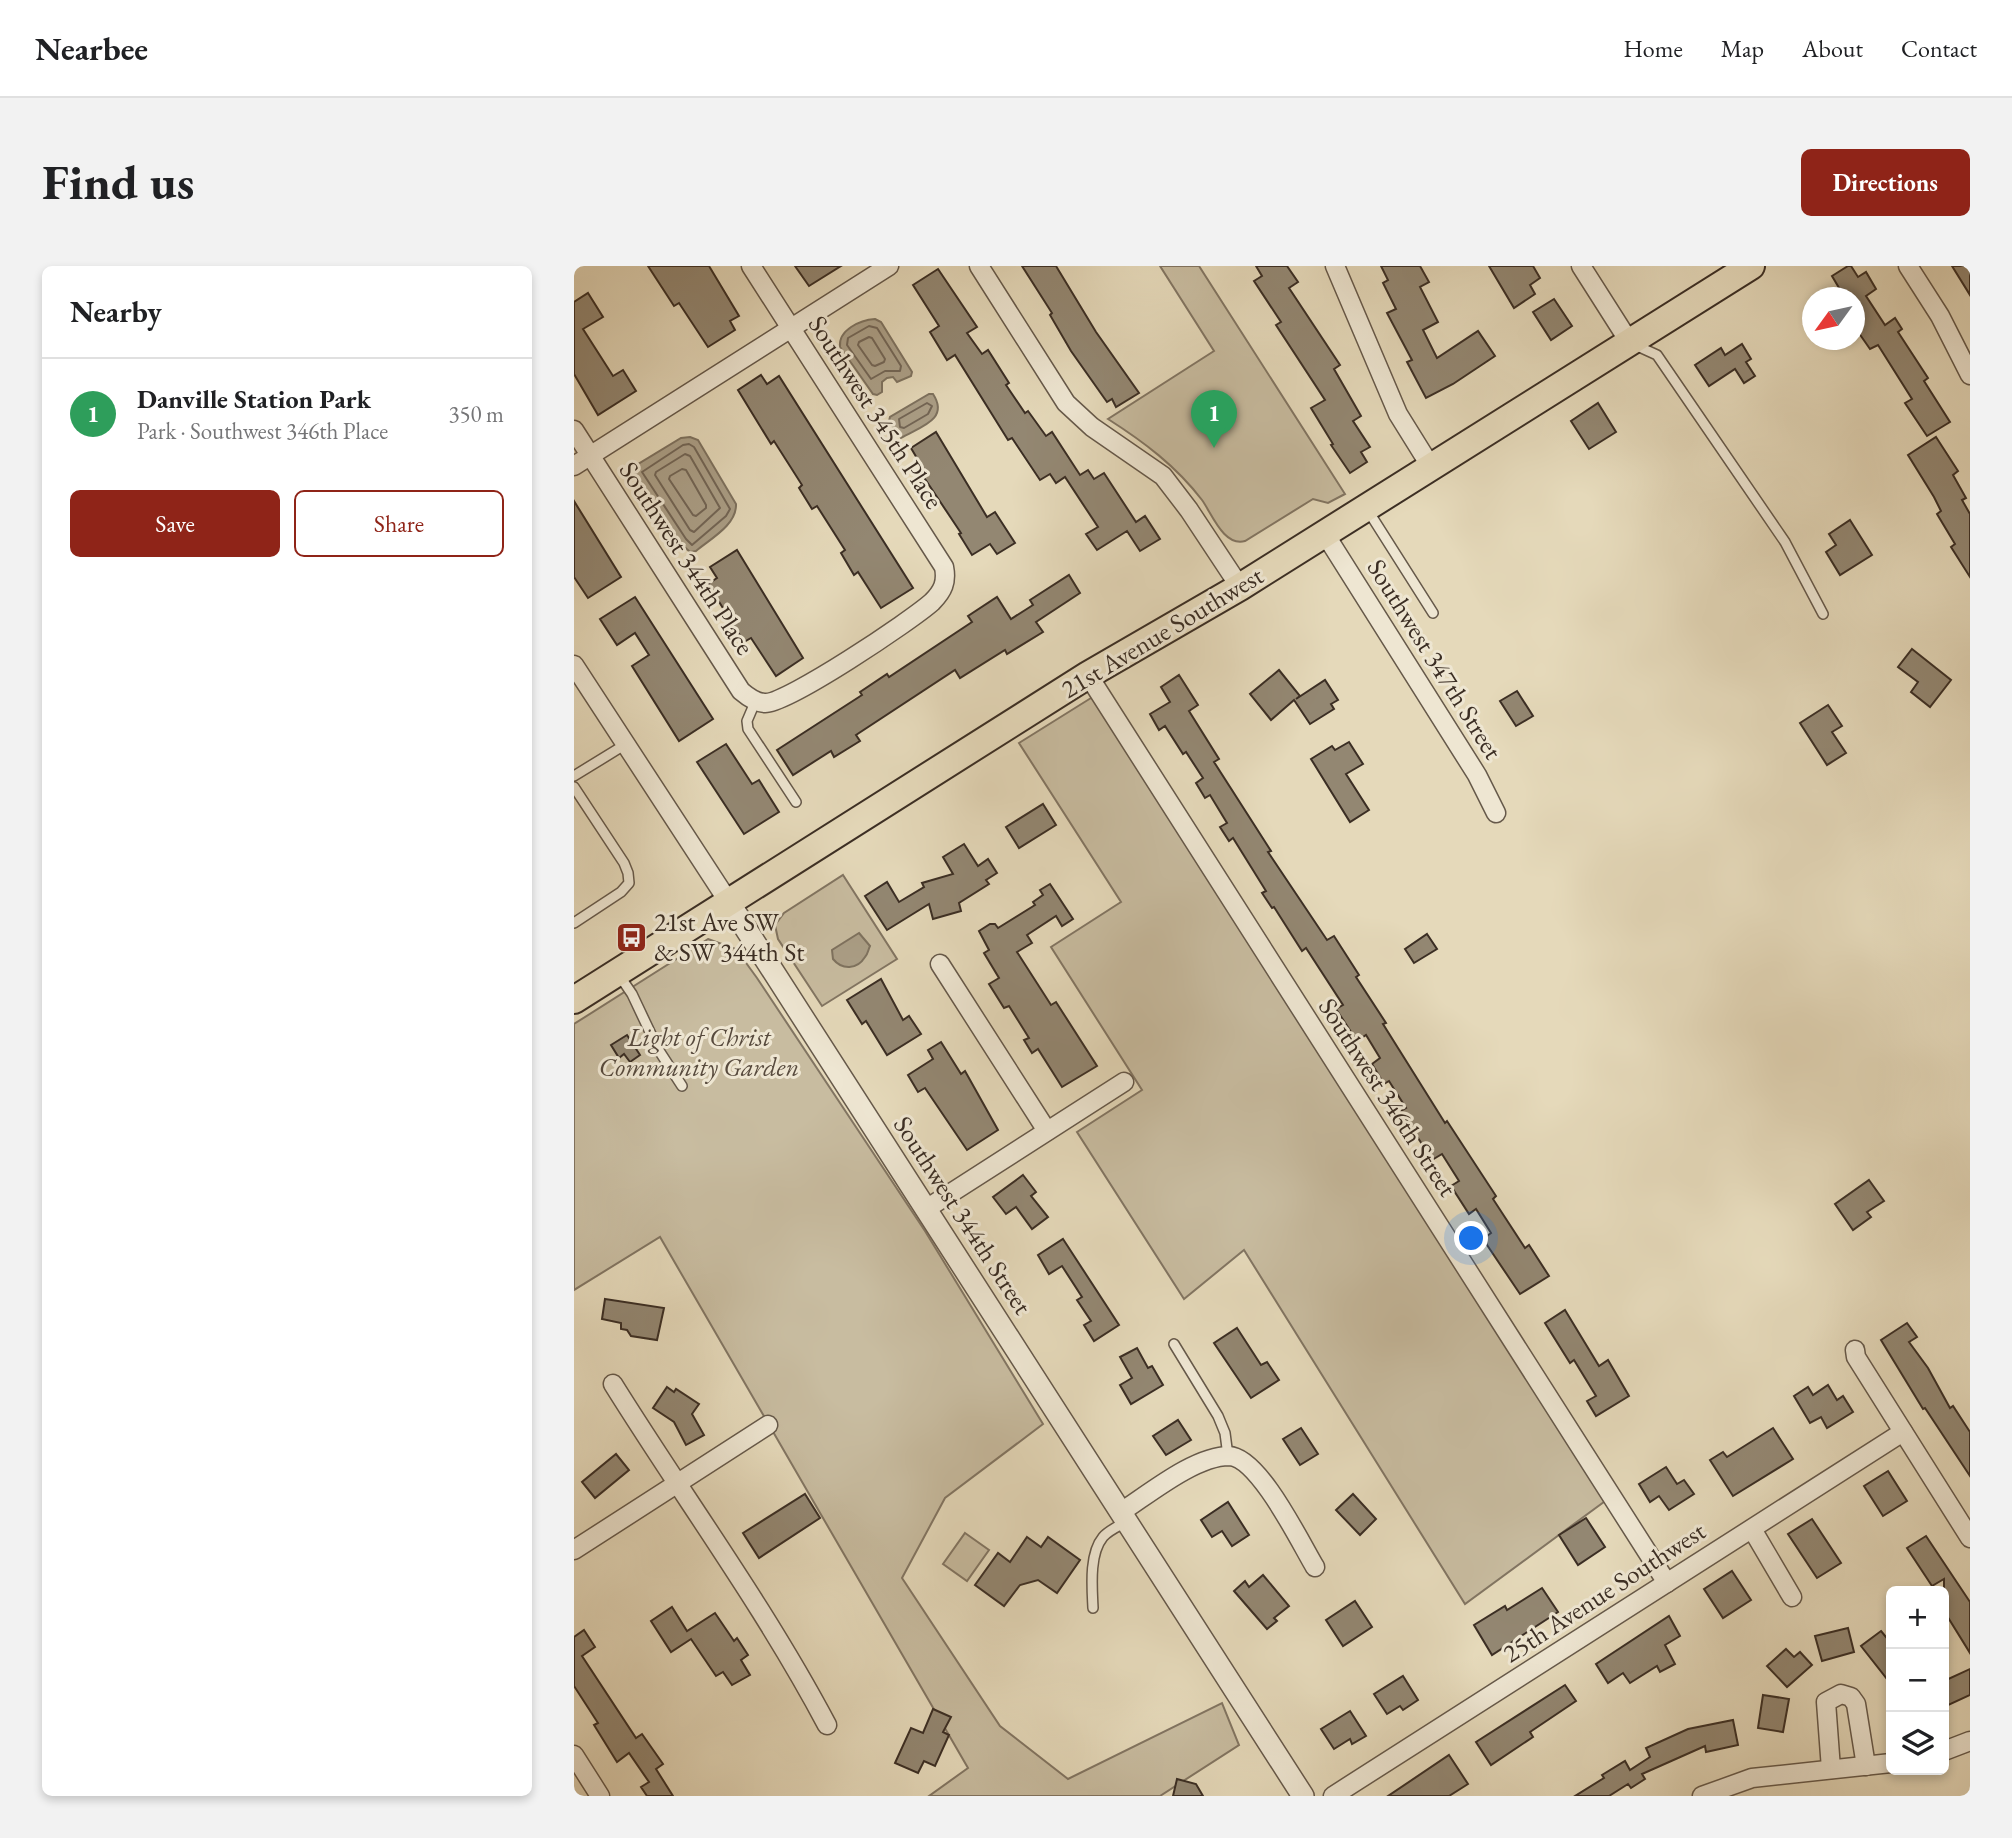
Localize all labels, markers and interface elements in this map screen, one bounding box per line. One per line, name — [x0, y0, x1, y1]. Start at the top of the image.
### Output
text: Nearbee — [35, 27, 148, 70]
text: Home — [1623, 33, 1683, 64]
text: Map — [1721, 33, 1764, 64]
text: About — [1802, 33, 1863, 64]
text: Contact — [1901, 33, 1977, 64]
button: Directions — [1801, 149, 1970, 216]
text: Find us — [42, 150, 194, 214]
north arrow — [1802, 287, 1865, 350]
text: Nearby — [70, 292, 162, 331]
street label: Southwest 345th Place — [801, 309, 951, 515]
text: Danville Station Park — [137, 382, 371, 416]
pin: 1 — [1191, 390, 1237, 448]
text: 1 — [87, 399, 99, 429]
text: 350 m — [448, 399, 504, 429]
text: Park · Southwest 346th Place — [137, 416, 388, 446]
street label: Southwest 344th Place — [612, 455, 762, 661]
button: Save — [70, 490, 280, 557]
button: Share — [294, 490, 504, 557]
street label: Southwest 347th Street — [1360, 552, 1510, 766]
street label: 21st Avenue Southwest — [1055, 558, 1269, 706]
place label: 21st Ave SW & SW 344th St — [654, 905, 804, 969]
bus stop icon: 21st Ave SW & SW 344th St — [614, 920, 648, 954]
street label: Southwest 346th Street — [1311, 991, 1465, 1203]
park label: Light of Christ Community Garden — [599, 1020, 799, 1084]
street label: Southwest 344th Street — [886, 1109, 1040, 1321]
your location — [1454, 1221, 1488, 1255]
street label: 25th Avenue Southwest — [1496, 1514, 1712, 1670]
map controls — [1886, 1586, 1949, 1775]
button: + — [1886, 1586, 1949, 1649]
button: − — [1886, 1649, 1949, 1712]
button: layers — [1886, 1712, 1949, 1775]

